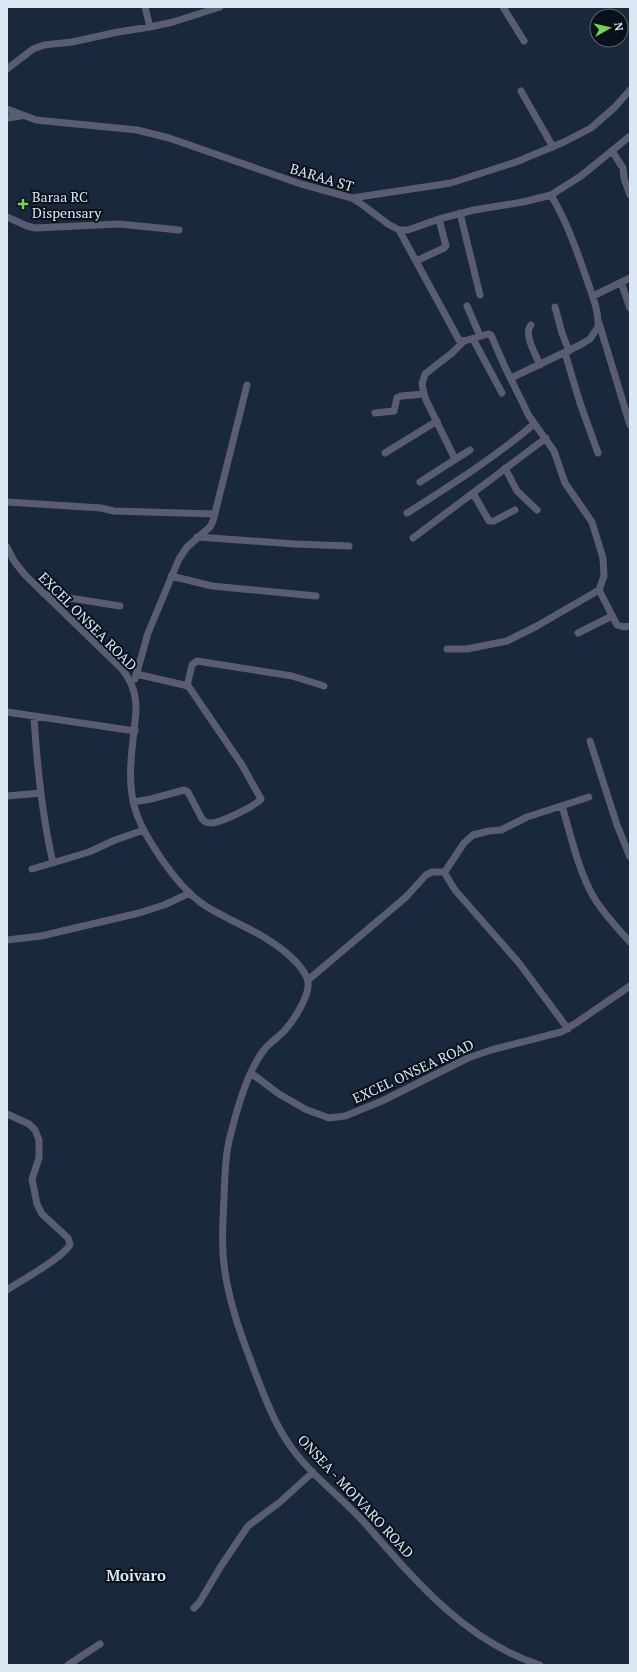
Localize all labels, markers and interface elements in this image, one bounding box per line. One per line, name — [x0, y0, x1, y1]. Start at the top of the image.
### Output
north arrow — [589, 8, 629, 48]
text: N — [611, 22, 627, 32]
street label: BARAA ST — [288, 158, 356, 196]
place label: Baraa RC Dispensary — [32, 187, 102, 222]
marker: Baraa RC Dispensary — [17, 198, 29, 210]
street label: EXCEL ONSEA ROAD — [35, 568, 141, 674]
street label: EXCEL ONSEA ROAD — [349, 1034, 477, 1107]
street label: ONSEA - MOIVARO ROAD — [294, 1430, 418, 1562]
district label: Moivaro — [106, 1565, 166, 1585]

